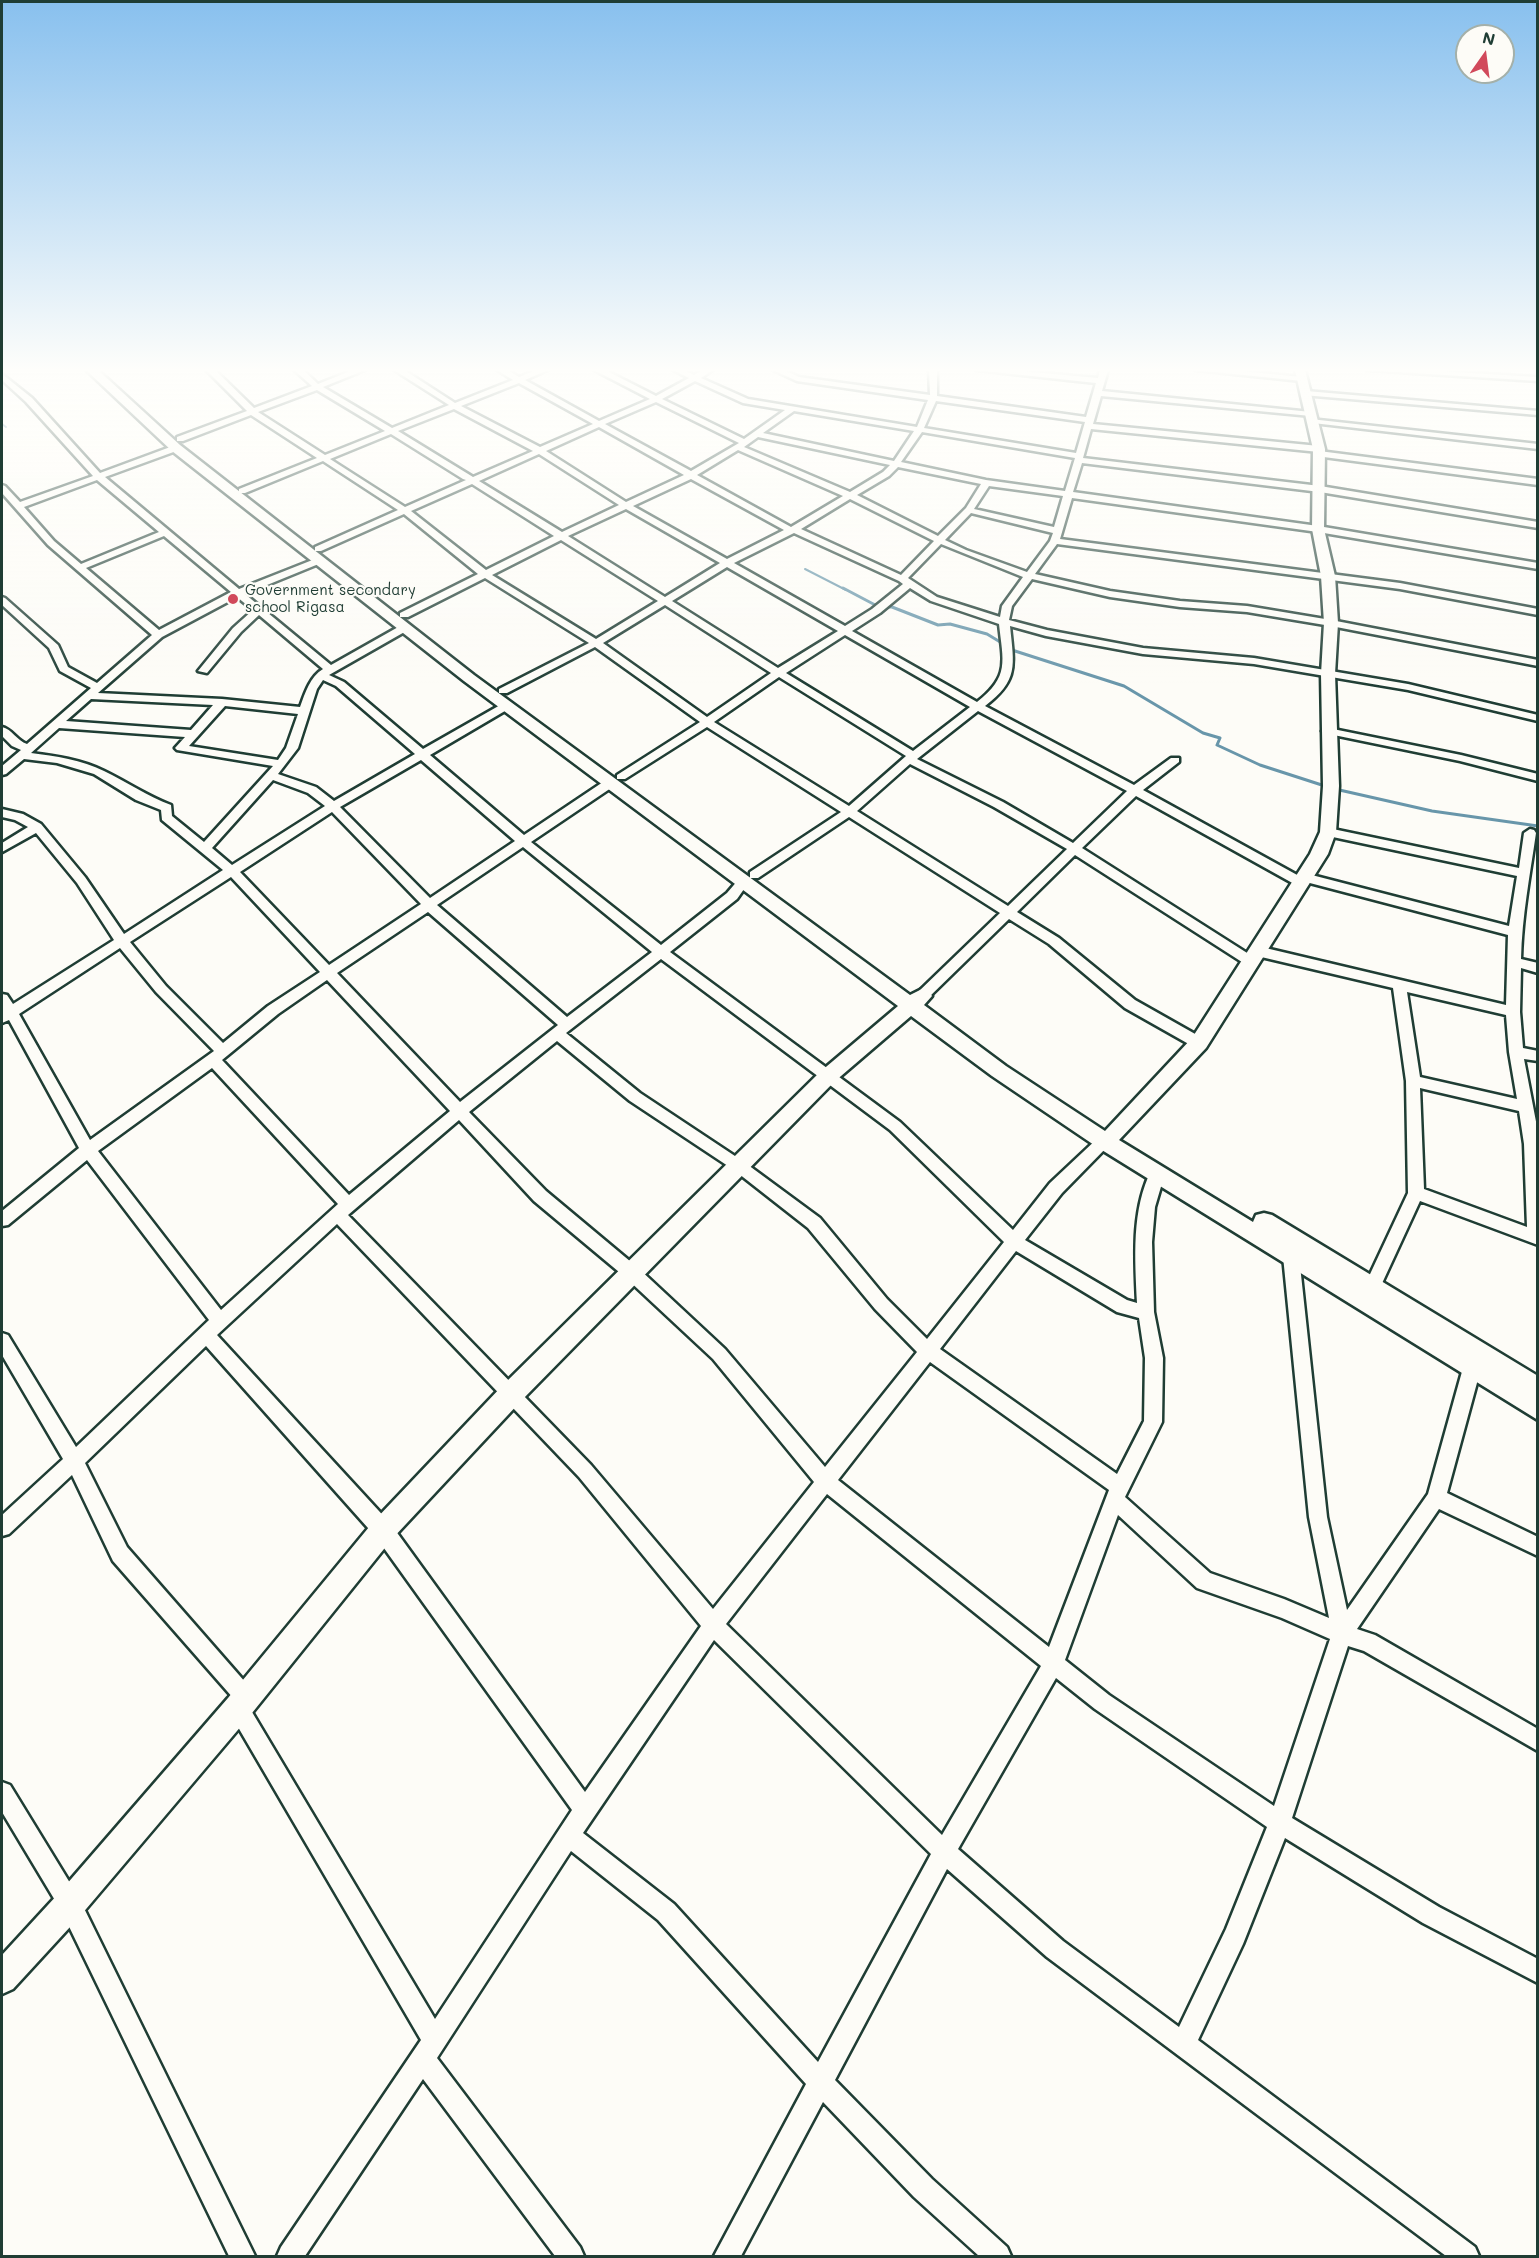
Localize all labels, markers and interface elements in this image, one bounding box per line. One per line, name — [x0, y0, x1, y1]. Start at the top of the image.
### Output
north arrow — [1455, 24, 1515, 84]
text: N — [1481, 26, 1497, 50]
place label: Government secondary school Rigasa — [245, 581, 416, 616]
marker: Government secondary school Rigasa — [226, 592, 240, 606]

